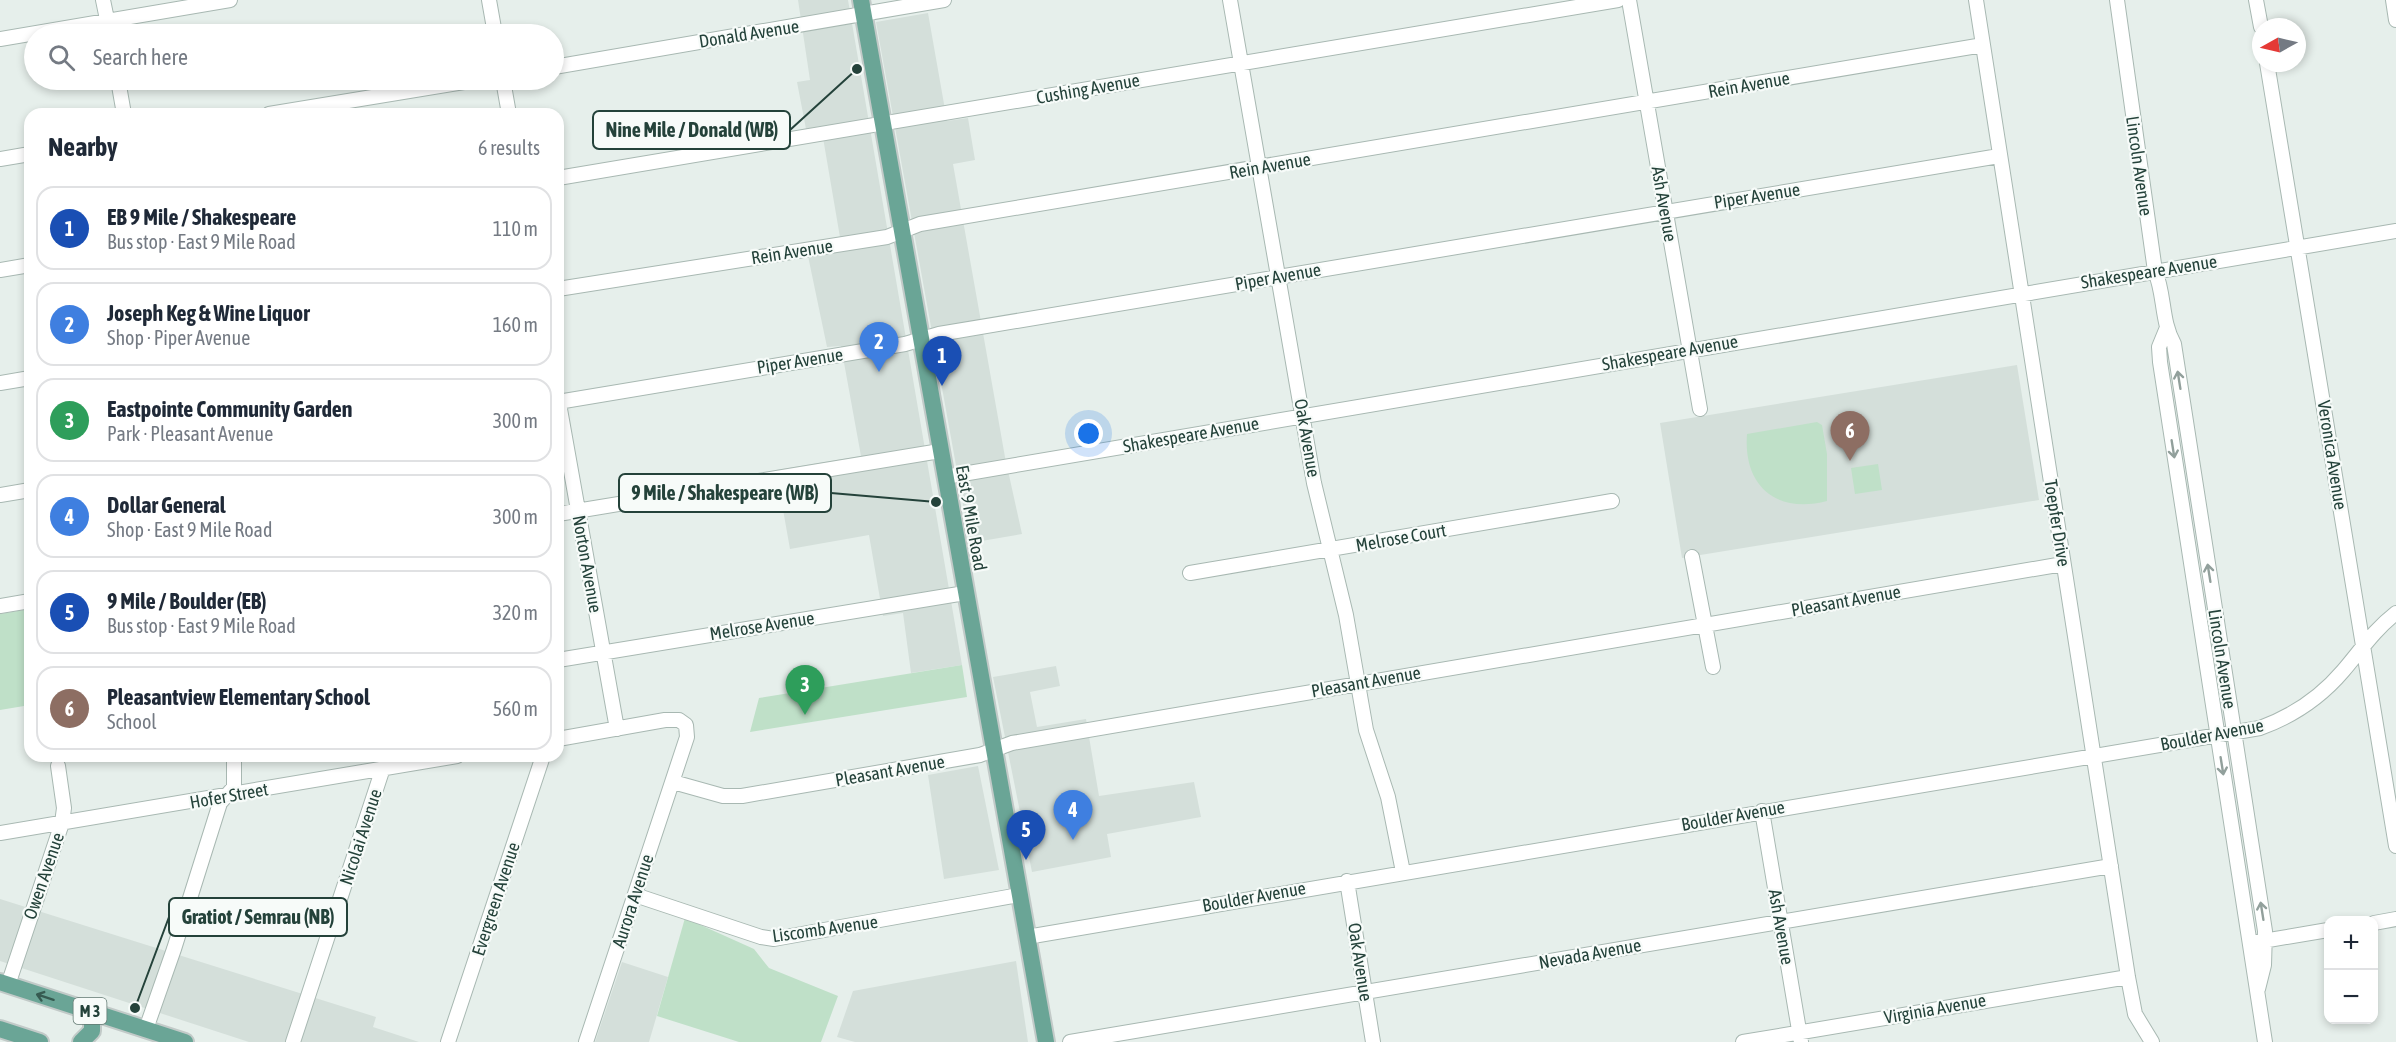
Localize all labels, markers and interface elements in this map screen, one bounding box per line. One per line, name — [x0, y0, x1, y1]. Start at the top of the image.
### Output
street label: Donald Avenue — [697, 15, 800, 52]
north arrow — [2252, 18, 2306, 72]
search box — [24, 24, 564, 90]
icon: search — [45, 41, 78, 74]
text: Search here — [93, 44, 188, 70]
street label: Rein Avenue — [1707, 67, 1791, 102]
street label: Cushing Avenue — [1034, 69, 1141, 108]
callout: Nine Mile / Donald (WB) — [593, 111, 790, 149]
street label: Lincoln Avenue — [2122, 115, 2157, 217]
text: Nine Mile / Donald (WB) — [606, 118, 778, 141]
text: Nearby — [48, 132, 118, 162]
text: 6 results — [478, 136, 540, 159]
street label: Rein Avenue — [1228, 148, 1312, 183]
street label: Ash Avenue — [1648, 165, 1681, 243]
street label: Piper Avenue — [1712, 178, 1801, 213]
text: EB 9 Mile / Shakespeare — [107, 204, 296, 230]
text: 1 — [65, 217, 74, 240]
text: 110 m — [493, 217, 538, 240]
text: Bus stop · East 9 Mile Road — [107, 230, 296, 253]
street label: Rein Avenue — [750, 235, 834, 268]
street label: Shakespeare Avenue — [2079, 250, 2219, 293]
street label: Piper Avenue — [1233, 259, 1323, 294]
text: Joseph Keg & Wine Liquor — [107, 300, 310, 326]
text: 2 — [65, 313, 74, 336]
text: 160 m — [493, 313, 538, 336]
pin: 2 — [860, 322, 898, 372]
text: Shop · Piper Avenue — [107, 326, 250, 349]
street label: Shakespeare Avenue — [1600, 330, 1739, 375]
pin: 1 — [922, 336, 962, 386]
street label: Piper Avenue — [755, 343, 844, 378]
one-way arrow — [2174, 371, 2185, 390]
text: Eastpointe Community Garden — [107, 396, 352, 422]
street label: Oak Avenue — [1290, 397, 1325, 479]
street label: Veronica Avenue — [2313, 399, 2352, 511]
text: 3 — [65, 409, 74, 432]
text: 300 m — [493, 409, 538, 432]
street label: Shakespeare Avenue — [1121, 412, 1260, 457]
pin: 6 — [1830, 412, 1870, 461]
your location — [1074, 419, 1103, 448]
text: Park · Pleasant Avenue — [107, 422, 273, 445]
one-way arrow — [2168, 439, 2179, 459]
street label: East 9 Mile Road — [952, 464, 991, 572]
callout: 9 Mile / Shakespeare (WB) — [619, 474, 831, 512]
street label: Toepfer Drive — [2040, 478, 2075, 568]
text: 9 Mile / Shakespeare (WB) — [631, 481, 819, 504]
text: Dollar General — [107, 492, 225, 518]
text: 4 — [65, 505, 74, 528]
text: 300 m — [493, 505, 538, 528]
street label: Norton Avenue — [569, 513, 606, 614]
text: Shop · East 9 Mile Road — [107, 518, 272, 541]
street label: Melrose Court — [1354, 519, 1448, 556]
one-way arrow — [2203, 563, 2214, 583]
street label: Pleasant Avenue — [1789, 581, 1902, 620]
text: 9 Mile / Boulder (EB) — [107, 588, 267, 614]
text: 5 — [65, 601, 74, 624]
text: 320 m — [493, 601, 538, 624]
street label: Melrose Avenue — [708, 607, 816, 644]
street label: Lincoln Avenue — [2204, 608, 2241, 710]
text: Bus stop · East 9 Mile Road — [107, 614, 296, 637]
street label: Pleasant Avenue — [1309, 662, 1422, 701]
pin: 3 — [786, 666, 824, 715]
text: Pleasantview Elementary School — [107, 684, 370, 710]
text: 6 — [65, 697, 74, 720]
text: 560 m — [493, 697, 538, 720]
text: School — [107, 710, 157, 733]
street label: Boulder Avenue — [2159, 714, 2265, 755]
street label: Pleasant Avenue — [833, 751, 946, 790]
one-way arrow — [2217, 756, 2228, 776]
street label: Hofer Street — [188, 778, 270, 813]
street label: Nicolai Avenue — [335, 786, 386, 887]
pin: 4 — [1054, 790, 1092, 840]
street label: Boulder Avenue — [1680, 796, 1786, 835]
pin: 5 — [1006, 810, 1046, 860]
street label: Owen Avenue — [19, 830, 68, 922]
street label: Evergreen Avenue — [467, 839, 524, 958]
street label: Aurora Avenue — [608, 852, 657, 950]
street label: Boulder Avenue — [1201, 877, 1307, 916]
street label: Ash Avenue — [1765, 888, 1798, 966]
callout: Gratiot / Semrau (NB) — [169, 898, 347, 936]
one-way arrow — [2256, 901, 2267, 921]
text: Gratiot / Semrau (NB) — [181, 905, 335, 928]
street label: Liscomb Avenue — [771, 911, 879, 946]
map controls — [2324, 916, 2378, 1024]
button: + — [2324, 916, 2378, 970]
street label: Oak Avenue — [1344, 921, 1377, 1003]
street label: Nevada Avenue — [1537, 934, 1643, 973]
button: − — [2324, 970, 2378, 1024]
street label: Virginia Avenue — [1882, 989, 1988, 1028]
one-way arrow — [36, 990, 55, 1001]
road number: M 3 — [74, 998, 106, 1024]

